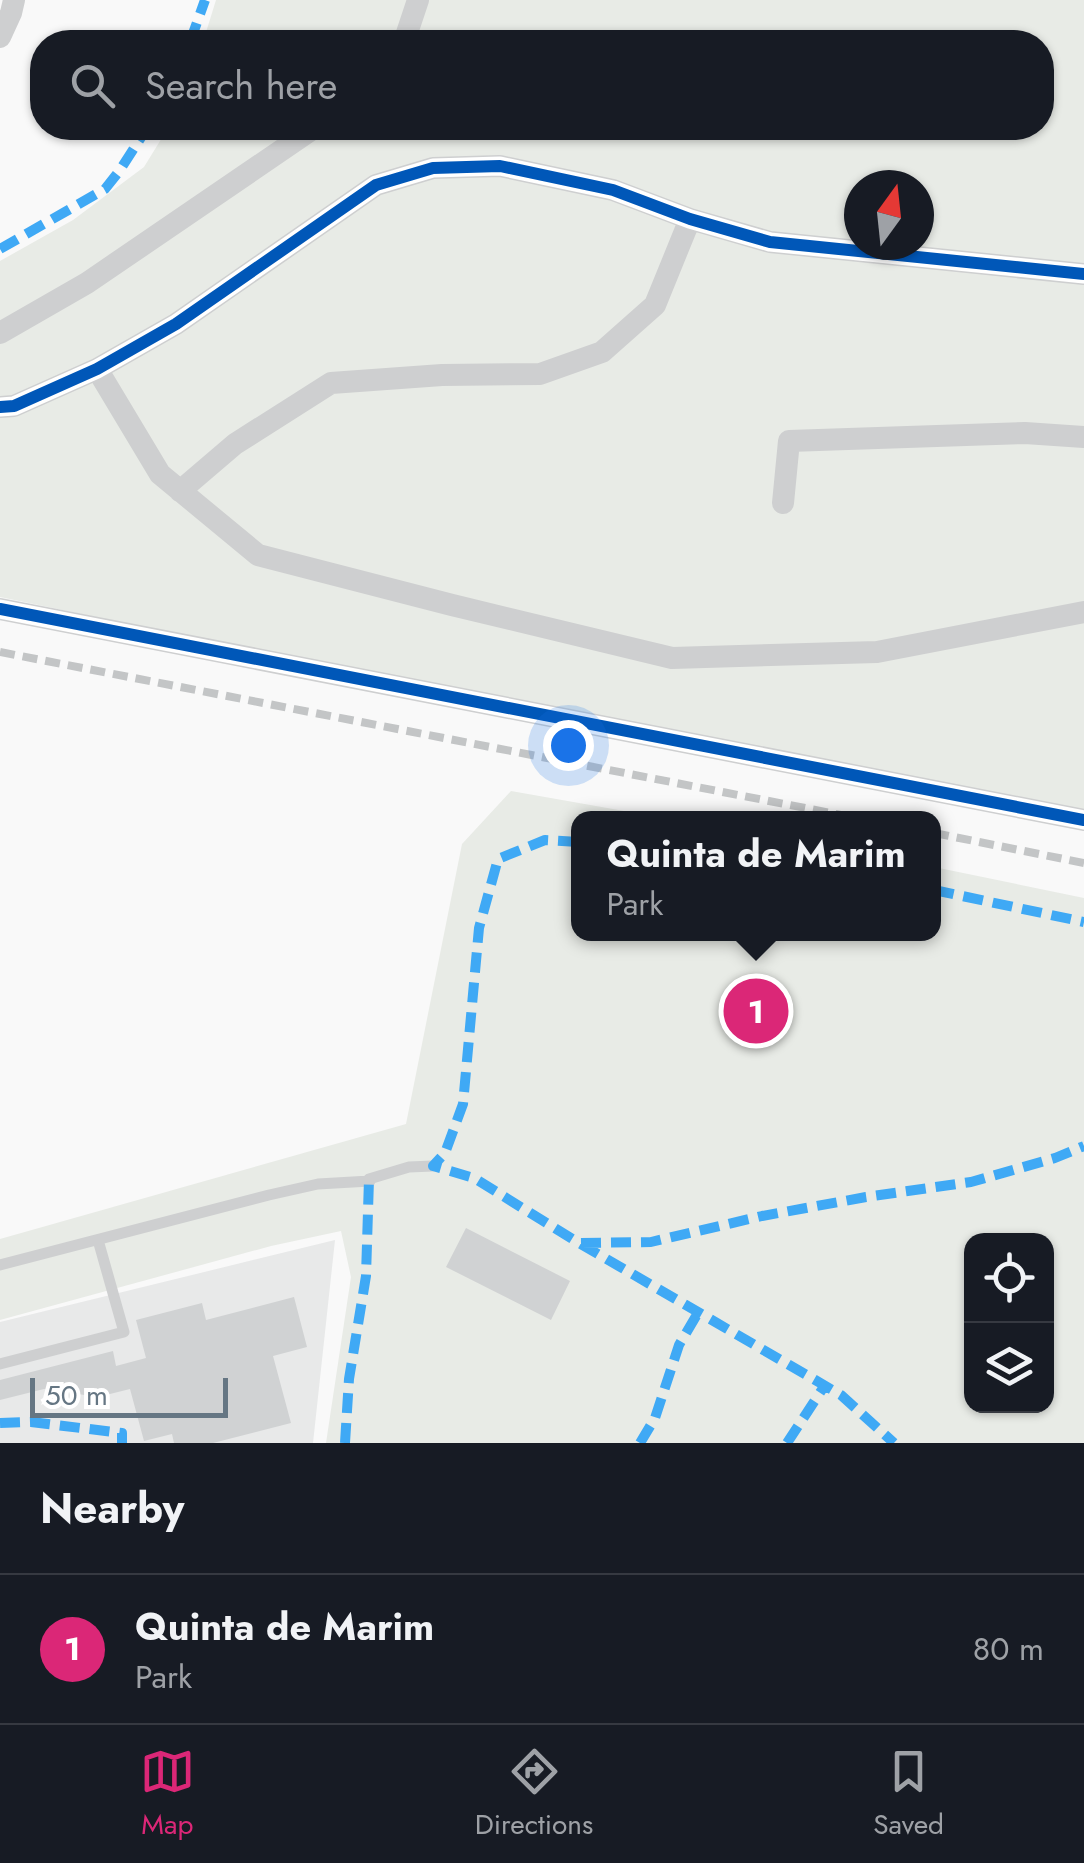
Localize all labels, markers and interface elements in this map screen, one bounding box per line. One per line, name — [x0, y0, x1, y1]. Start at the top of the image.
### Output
search box — [30, 30, 1054, 140]
icon: search — [65, 58, 120, 113]
text: Search here — [145, 58, 337, 113]
north arrow — [844, 170, 934, 260]
your location — [543, 720, 594, 771]
popup — [571, 811, 941, 941]
text: Quinta de Marim — [606, 826, 906, 881]
text: Park — [606, 881, 663, 927]
pin: 1 — [724, 974, 788, 1048]
map controls — [964, 1233, 1054, 1413]
button: locate — [964, 1233, 1054, 1323]
button: layers — [964, 1323, 1054, 1413]
scale bar — [30, 1373, 228, 1418]
text: 50 m — [45, 1375, 108, 1416]
text: Nearby — [40, 1478, 184, 1539]
text: Quinta de Marim — [135, 1599, 434, 1654]
text: 1 — [64, 1626, 81, 1672]
text: 80 m — [973, 1626, 1044, 1672]
text: Park — [135, 1654, 192, 1700]
tab: Map — [140, 1744, 195, 1845]
tab: Directions — [475, 1744, 593, 1845]
tab: Saved — [873, 1744, 944, 1845]

